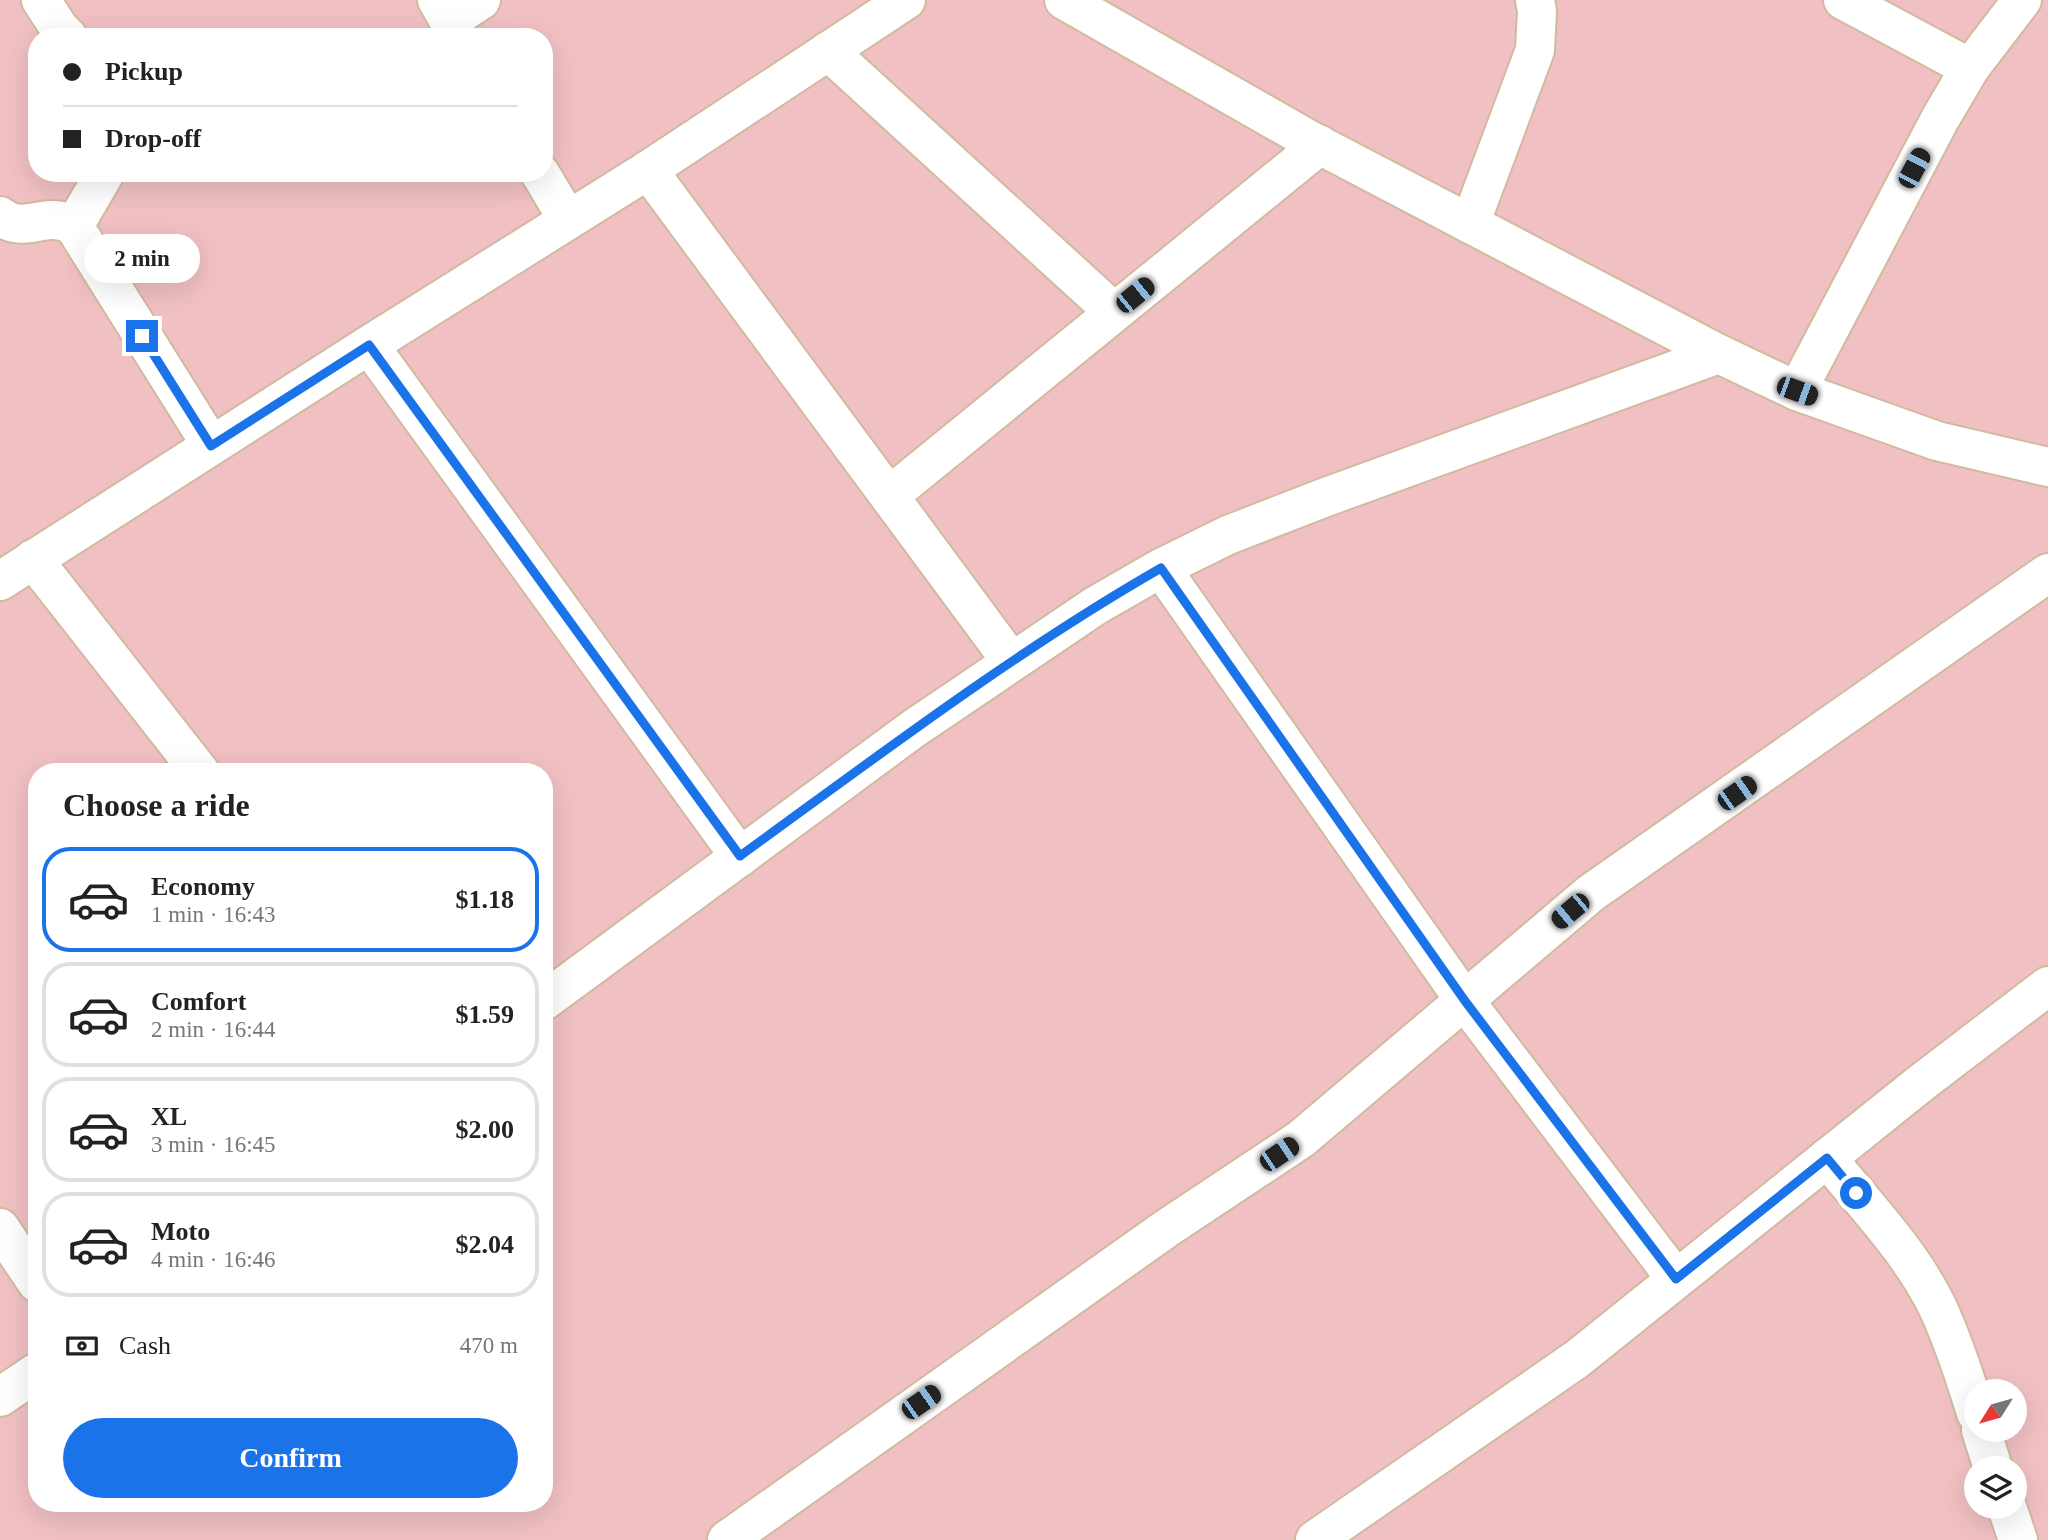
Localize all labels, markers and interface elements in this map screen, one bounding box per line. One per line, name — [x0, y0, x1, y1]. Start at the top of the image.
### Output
text: Pickup — [105, 57, 183, 86]
text: Drop-off — [105, 124, 201, 153]
car — [1895, 145, 1934, 191]
callout: 2 min — [84, 234, 200, 284]
text: 2 min — [114, 246, 170, 271]
car — [1113, 274, 1158, 316]
route end — [126, 320, 158, 352]
car — [1774, 374, 1821, 408]
car — [1714, 772, 1761, 814]
text: Choose a ride — [63, 787, 250, 823]
icon: car — [67, 868, 130, 931]
text: Economy — [151, 872, 255, 901]
text: $1.18 — [456, 885, 514, 914]
car — [1548, 889, 1593, 933]
text: 1 min · 16:43 — [151, 902, 276, 927]
icon: car — [67, 983, 130, 1046]
text: Comfort — [151, 987, 246, 1016]
text: $1.59 — [456, 1000, 514, 1029]
text: 2 min · 16:44 — [151, 1017, 276, 1042]
icon: car — [67, 1098, 130, 1161]
text: XL — [151, 1102, 187, 1131]
text: $2.00 — [456, 1115, 514, 1144]
text: 3 min · 16:45 — [151, 1132, 276, 1157]
car — [1256, 1134, 1303, 1174]
route start — [1840, 1177, 1872, 1209]
icon: car — [67, 1213, 130, 1276]
text: Moto — [151, 1217, 210, 1246]
text: $2.04 — [456, 1230, 514, 1259]
text: 4 min · 16:46 — [151, 1247, 276, 1272]
icon: cash — [63, 1327, 101, 1365]
text: Cash — [119, 1331, 171, 1360]
text: 470 m — [460, 1333, 518, 1358]
north arrow — [1964, 1379, 2026, 1442]
map controls — [1964, 1379, 2027, 1519]
car — [898, 1381, 945, 1423]
button: Confirm — [63, 1418, 518, 1498]
button: layers — [1964, 1456, 2027, 1519]

